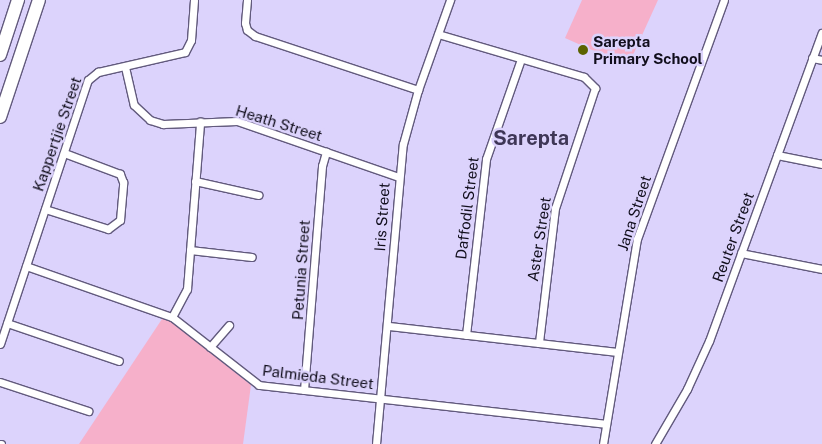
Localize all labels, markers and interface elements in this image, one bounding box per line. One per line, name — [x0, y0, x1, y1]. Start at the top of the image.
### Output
place label: Sarepta Primary School — [593, 32, 703, 67]
marker: Sarepta Primary School — [577, 44, 589, 56]
street label: Kappertjie Street — [29, 74, 85, 194]
street label: Heath Street — [233, 101, 325, 145]
district label: Sarepta — [493, 126, 569, 150]
street label: Daffodil Street — [452, 156, 482, 260]
street label: Jana Street — [613, 173, 655, 253]
street label: Iris Street — [371, 182, 393, 252]
street label: Reuter Street — [708, 190, 758, 284]
street label: Aster Street — [523, 195, 555, 283]
street label: Petunia Street — [289, 219, 313, 321]
street label: Palmieda Street — [261, 361, 375, 393]

